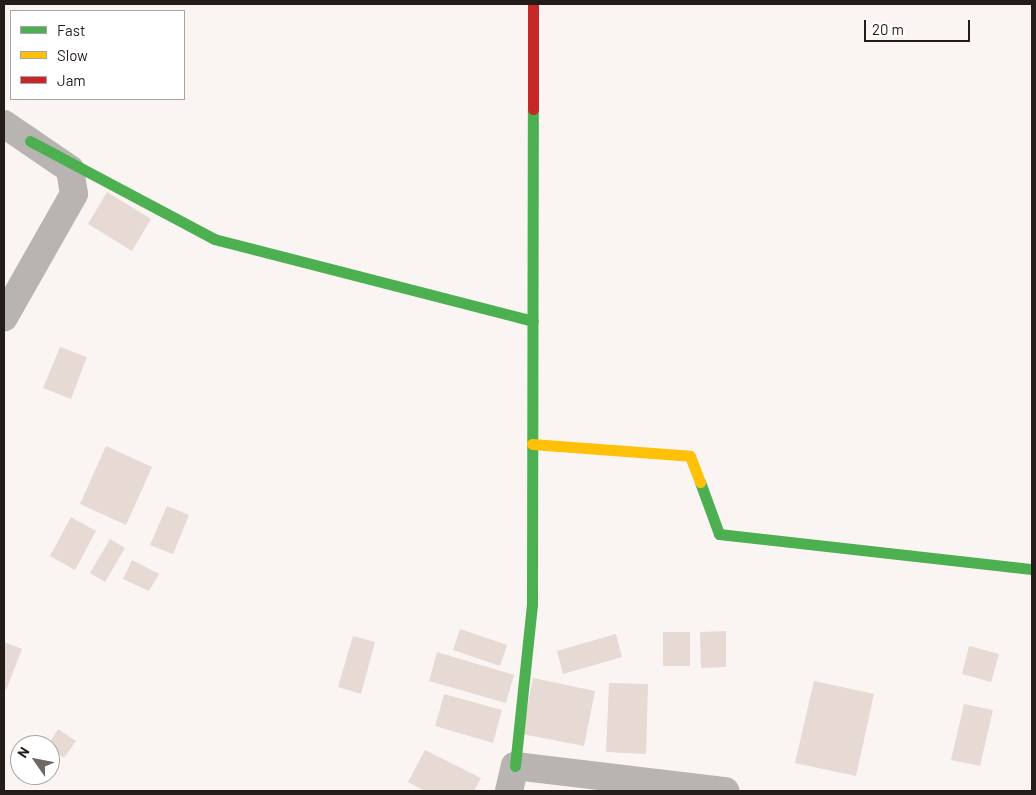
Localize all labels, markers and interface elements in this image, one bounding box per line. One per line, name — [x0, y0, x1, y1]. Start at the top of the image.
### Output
legend — [10, 10, 185, 100]
scale bar — [866, 10, 972, 42]
text: 20 m — [872, 20, 904, 38]
text: Fast — [57, 21, 85, 39]
text: Slow — [57, 46, 88, 64]
text: Jam — [57, 71, 86, 89]
north arrow — [10, 735, 60, 785]
text: N — [13, 744, 33, 761]

